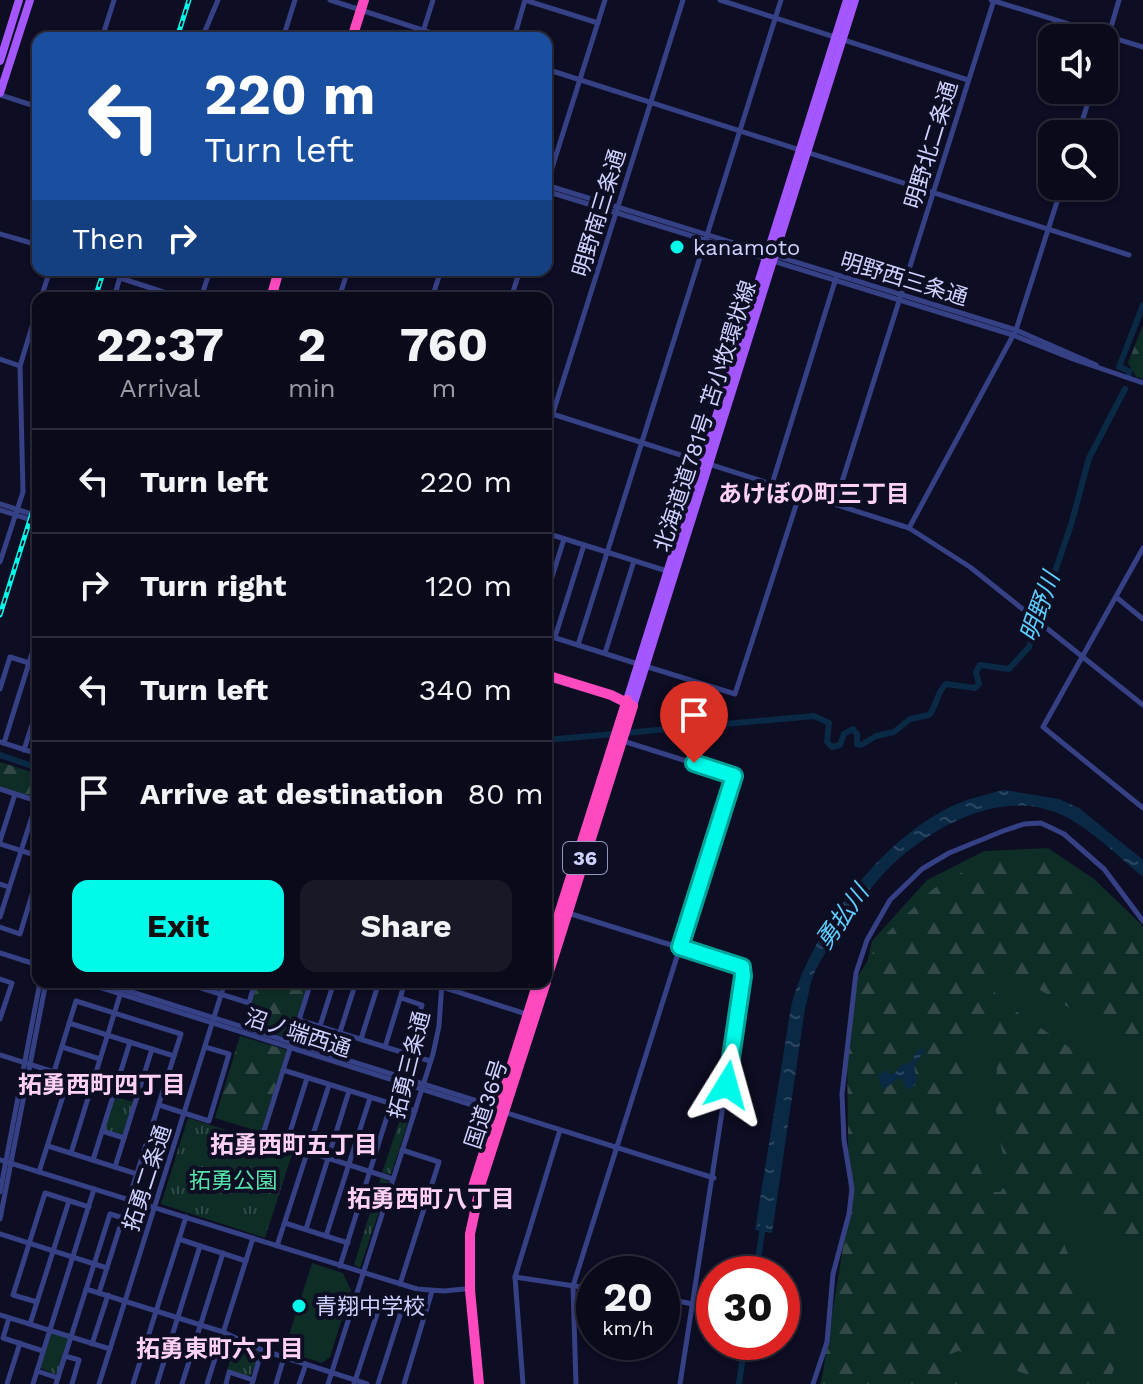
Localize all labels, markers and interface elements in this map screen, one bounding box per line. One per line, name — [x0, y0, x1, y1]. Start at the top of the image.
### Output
map controls — [1038, 24, 1118, 200]
button: sound — [1038, 24, 1118, 104]
text: 220 m — [204, 62, 376, 128]
icon: left — [72, 64, 176, 168]
street label: 明野北二条通 — [900, 78, 962, 212]
button: search — [1038, 120, 1118, 200]
text: Turn left — [204, 129, 354, 171]
street label: 明野南三条通 — [568, 146, 630, 280]
icon: right — [160, 216, 204, 260]
text: Then — [72, 221, 144, 256]
place label: kanamoto — [693, 235, 800, 260]
marker: kanamoto — [668, 238, 686, 256]
street label: 明野西三条通 — [837, 248, 971, 310]
street label: 北海道道781号 苫小牧環状線 — [649, 277, 761, 555]
text: 22:37 — [96, 316, 224, 373]
text: 2 — [298, 316, 326, 373]
text: 760 — [400, 316, 488, 373]
text: Arrival — [119, 373, 201, 403]
text: min — [288, 373, 336, 403]
text: m — [431, 373, 456, 403]
icon: left — [72, 459, 116, 503]
text: Turn left — [140, 464, 268, 499]
text: 220 m — [420, 464, 512, 499]
district label: あけぼの町三丁目 — [718, 480, 910, 508]
icon: right — [72, 563, 116, 607]
water label: 明野川 — [1015, 566, 1066, 646]
text: Turn right — [140, 568, 286, 603]
text: 120 m — [425, 568, 512, 603]
icon: left — [72, 667, 116, 711]
text: Turn left — [140, 672, 268, 707]
text: 340 m — [419, 672, 512, 707]
pin — [660, 681, 728, 763]
icon: arrive — [672, 693, 716, 737]
icon: arrive — [72, 771, 116, 815]
text: Arrive at destination — [140, 776, 444, 811]
text: 80 m — [468, 776, 544, 811]
road number: 36 — [563, 842, 607, 874]
water label: 勇払川 — [810, 877, 876, 955]
button: Exit — [72, 880, 284, 972]
button: Share — [300, 880, 512, 972]
street label: 沼ノ端西通 — [242, 1004, 354, 1062]
street label: 拓勇三条通 — [384, 1009, 434, 1121]
position arrow — [685, 1043, 769, 1127]
street label: 国道36号 — [460, 1056, 512, 1152]
district label: 拓勇西町四丁目 — [18, 1071, 186, 1099]
street label: 拓勇二条通 — [118, 1122, 176, 1234]
district label: 拓勇西町五丁目 — [210, 1131, 378, 1159]
park label: 拓勇公園 — [189, 1168, 277, 1193]
district label: 拓勇西町八丁目 — [347, 1185, 515, 1213]
speed limit sign: 30 — [696, 1256, 800, 1360]
text: 20 — [603, 1274, 653, 1321]
place label: 青翔中学校 — [315, 1294, 425, 1319]
marker: 青翔中学校 — [290, 1297, 308, 1315]
text: km/h — [602, 1316, 654, 1340]
district label: 拓勇東町六丁目 — [136, 1335, 304, 1363]

